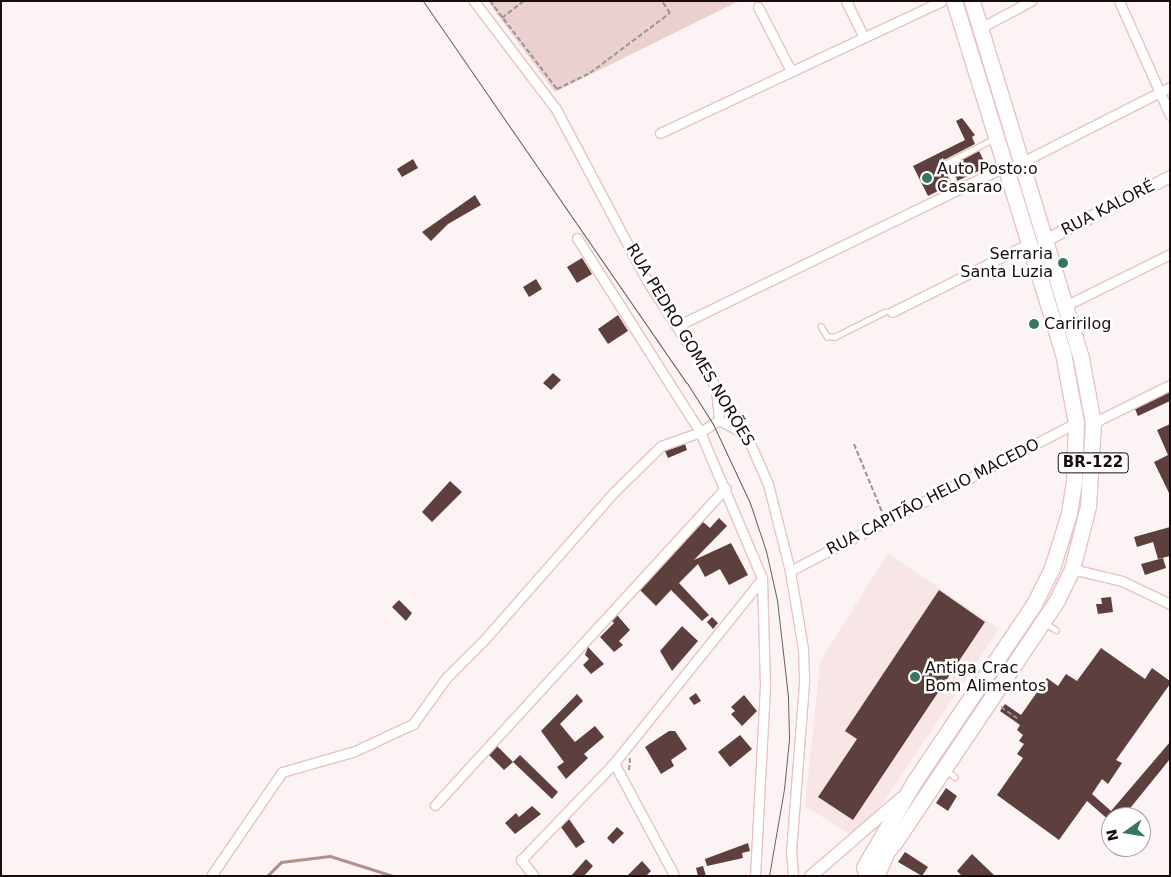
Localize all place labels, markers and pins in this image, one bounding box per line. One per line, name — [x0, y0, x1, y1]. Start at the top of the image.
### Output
place label: Auto Posto:o Casarao — [937, 159, 1038, 197]
marker: Auto Posto:o Casarao — [921, 172, 933, 184]
place label: Serraria Santa Luzia — [960, 244, 1053, 282]
marker: Serraria Santa Luzia — [1057, 257, 1069, 269]
place label: Caririlog — [1044, 314, 1111, 334]
marker: Caririlog — [1028, 318, 1040, 330]
place label: Antiga Crac Bom Alimentos — [925, 658, 1046, 696]
marker: Antiga Crac Bom Alimentos — [909, 671, 921, 683]

